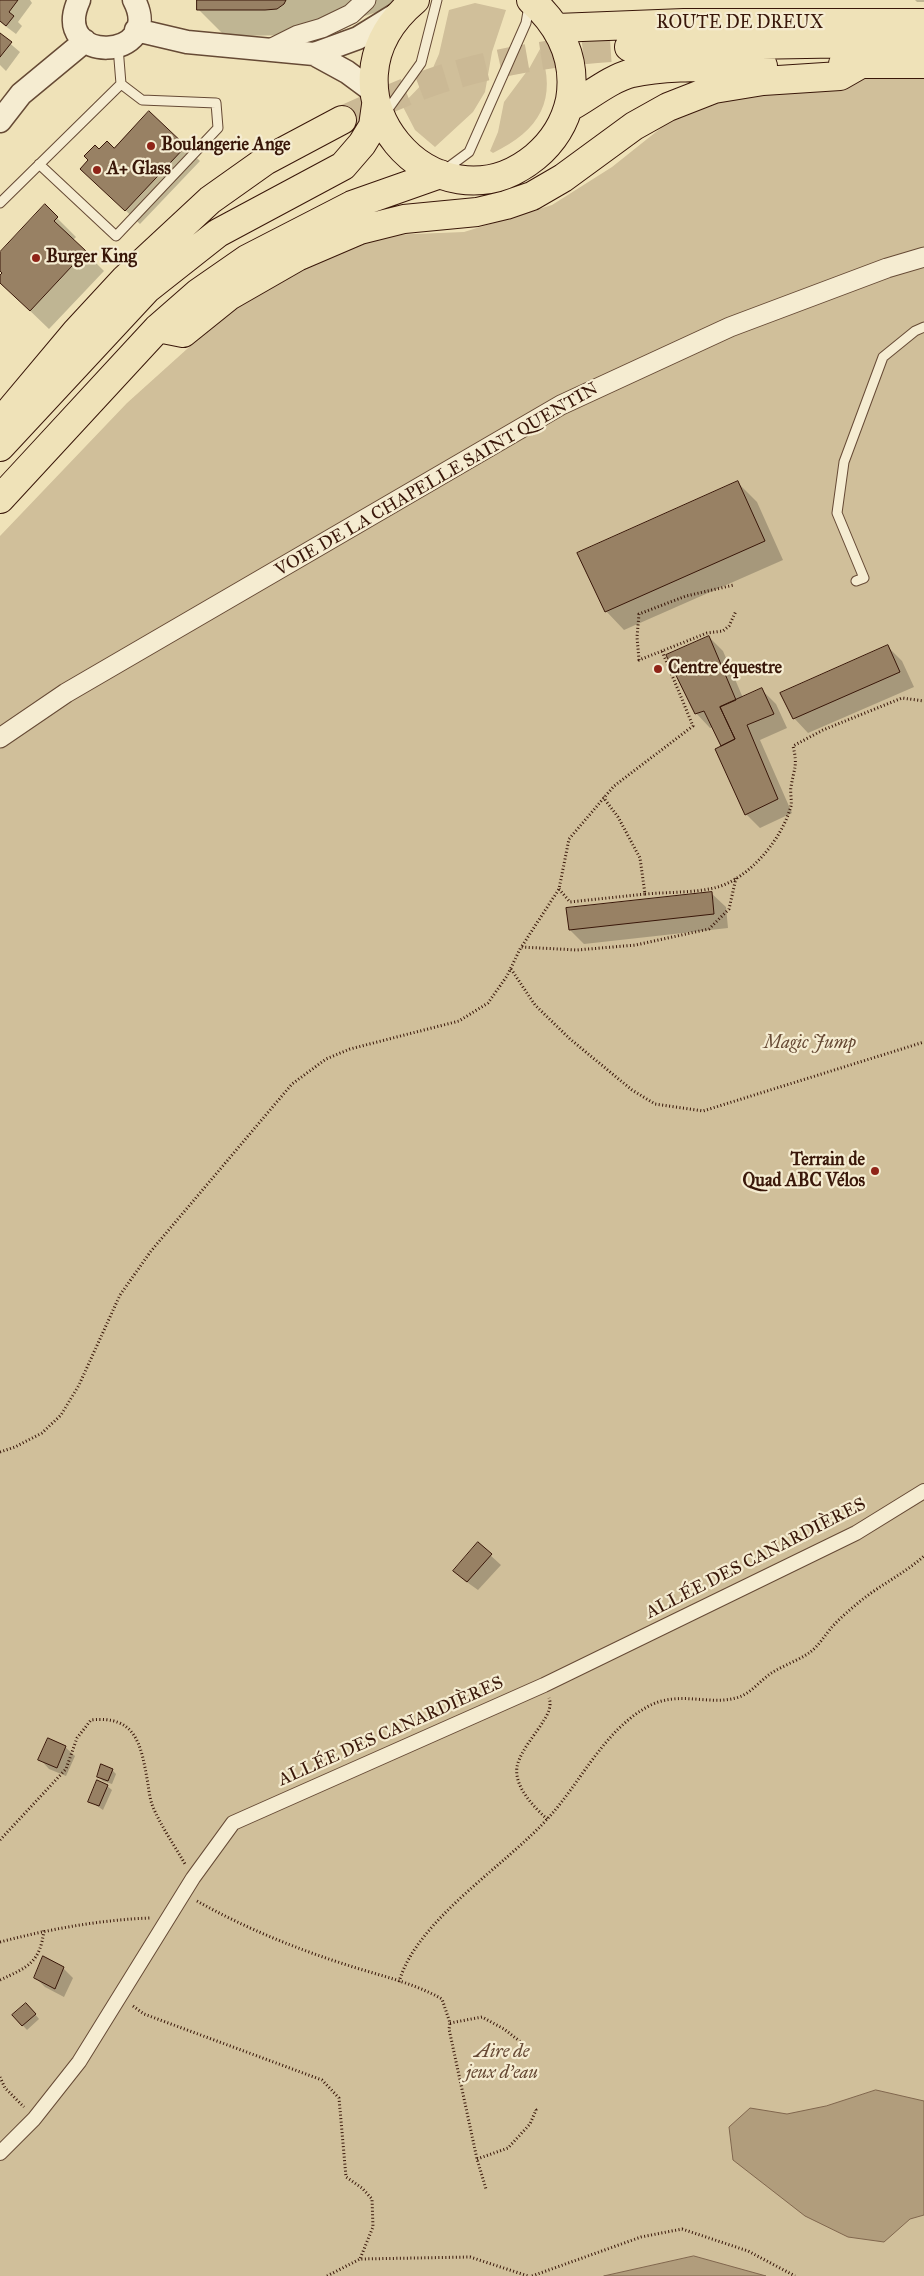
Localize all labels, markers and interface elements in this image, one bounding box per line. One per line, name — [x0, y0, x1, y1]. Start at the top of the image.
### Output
street label: ROUTE DE DREUX — [656, 13, 824, 35]
place label: Boulangerie Ange — [161, 135, 291, 157]
marker: Boulangerie Ange — [145, 140, 157, 152]
place label: A+ Glass — [107, 159, 171, 181]
marker: A+ Glass — [91, 164, 103, 176]
place label: Burger King — [46, 247, 137, 269]
marker: Burger King — [30, 252, 42, 264]
street label: VOIE DE LA CHAPELLE SAINT QUENTIN — [272, 378, 602, 582]
place label: Centre équestre — [668, 658, 782, 680]
marker: Centre équestre — [652, 663, 664, 675]
park label: Magic Jump — [764, 1033, 856, 1055]
place label: Terrain de Quad ABC Vélos — [743, 1150, 865, 1192]
marker: Terrain de Quad ABC Vélos — [869, 1165, 881, 1177]
street label: ALLÉE DES CANARDIÈRES — [642, 1494, 870, 1624]
street label: ALLÉE DES CANARDIÈRES — [275, 1672, 507, 1792]
park label: Aire de jeux d’eau — [466, 2042, 538, 2084]

